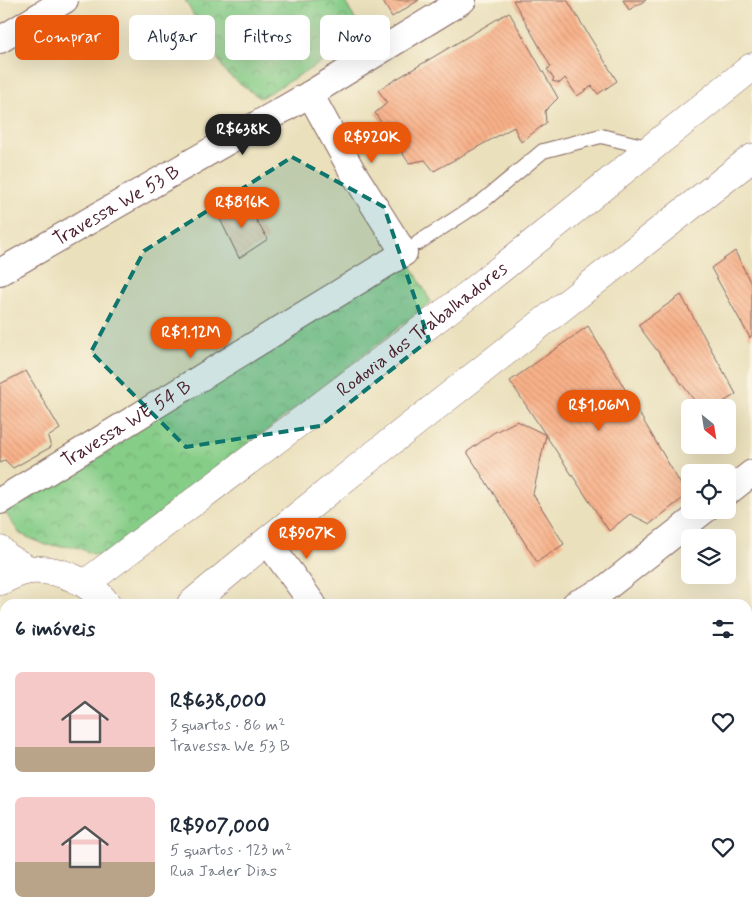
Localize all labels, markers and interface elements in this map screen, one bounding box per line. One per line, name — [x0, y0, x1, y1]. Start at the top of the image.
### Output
chip: Comprar — [15, 15, 119, 60]
chip: Alugar — [129, 15, 215, 60]
chip: Filtros — [225, 15, 310, 60]
chip: Novo — [320, 15, 390, 60]
pin: R$638K — [202, 114, 284, 156]
text: R$638K — [216, 119, 270, 140]
pin: R$920K — [331, 121, 413, 164]
text: R$920K — [344, 127, 400, 148]
street label: Travessa We 53 B — [48, 159, 184, 252]
pin: R$816K — [201, 186, 283, 229]
text: R$816K — [215, 192, 269, 213]
street label: Rodovia dos Trabalhadores — [331, 256, 513, 402]
pin: R$1.12M — [145, 316, 237, 359]
text: R$1.12M — [162, 322, 220, 343]
street label: Travessa WE 54 B — [56, 374, 196, 473]
pin: R$1.06M — [553, 390, 645, 432]
text: R$1.06M — [568, 395, 630, 416]
north arrow — [681, 399, 736, 454]
map controls — [681, 399, 736, 584]
button: locate — [681, 464, 736, 519]
pin: R$907K — [266, 518, 348, 560]
text: R$907K — [279, 523, 335, 544]
button: layers — [681, 529, 736, 584]
text: 6 imóveis — [15, 615, 95, 643]
icon: filters — [709, 615, 737, 643]
text: R$638,000 — [170, 687, 267, 715]
icon: home — [55, 692, 115, 752]
icon: heart — [709, 708, 737, 736]
text: 3 quartos · 86 m² — [170, 715, 285, 736]
text: Travessa We 53 B — [170, 736, 290, 757]
text: R$907,000 — [170, 812, 270, 840]
icon: home — [55, 817, 115, 877]
icon: heart — [709, 833, 737, 861]
text: 5 quartos · 123 m² — [170, 840, 292, 861]
text: Rua Jader Dias — [170, 861, 277, 882]

